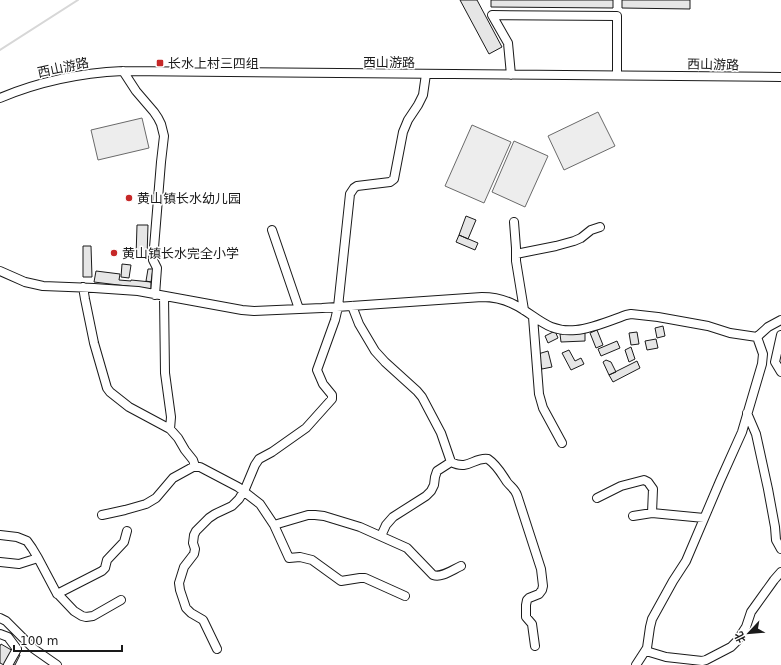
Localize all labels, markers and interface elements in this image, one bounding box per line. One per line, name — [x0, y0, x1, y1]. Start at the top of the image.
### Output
street label: 西山游路 — [36, 55, 90, 80]
street label: 西山游路 — [363, 55, 415, 70]
place label: 长水上村三四组 — [168, 56, 259, 71]
street label: 西山游路 — [687, 57, 739, 72]
marker: 长水上村三四组 — [155, 58, 165, 68]
place label: 黄山镇长水幼儿园 — [137, 191, 241, 206]
marker: 黄山镇长水幼儿园 — [124, 193, 134, 203]
place label: 黄山镇长水完全小学 — [122, 246, 239, 261]
marker: 黄山镇长水完全小学 — [109, 248, 119, 258]
north arrow — [729, 613, 769, 653]
scale bar — [14, 627, 122, 653]
text: 北 — [732, 629, 749, 645]
text: 100 m — [20, 634, 58, 648]

